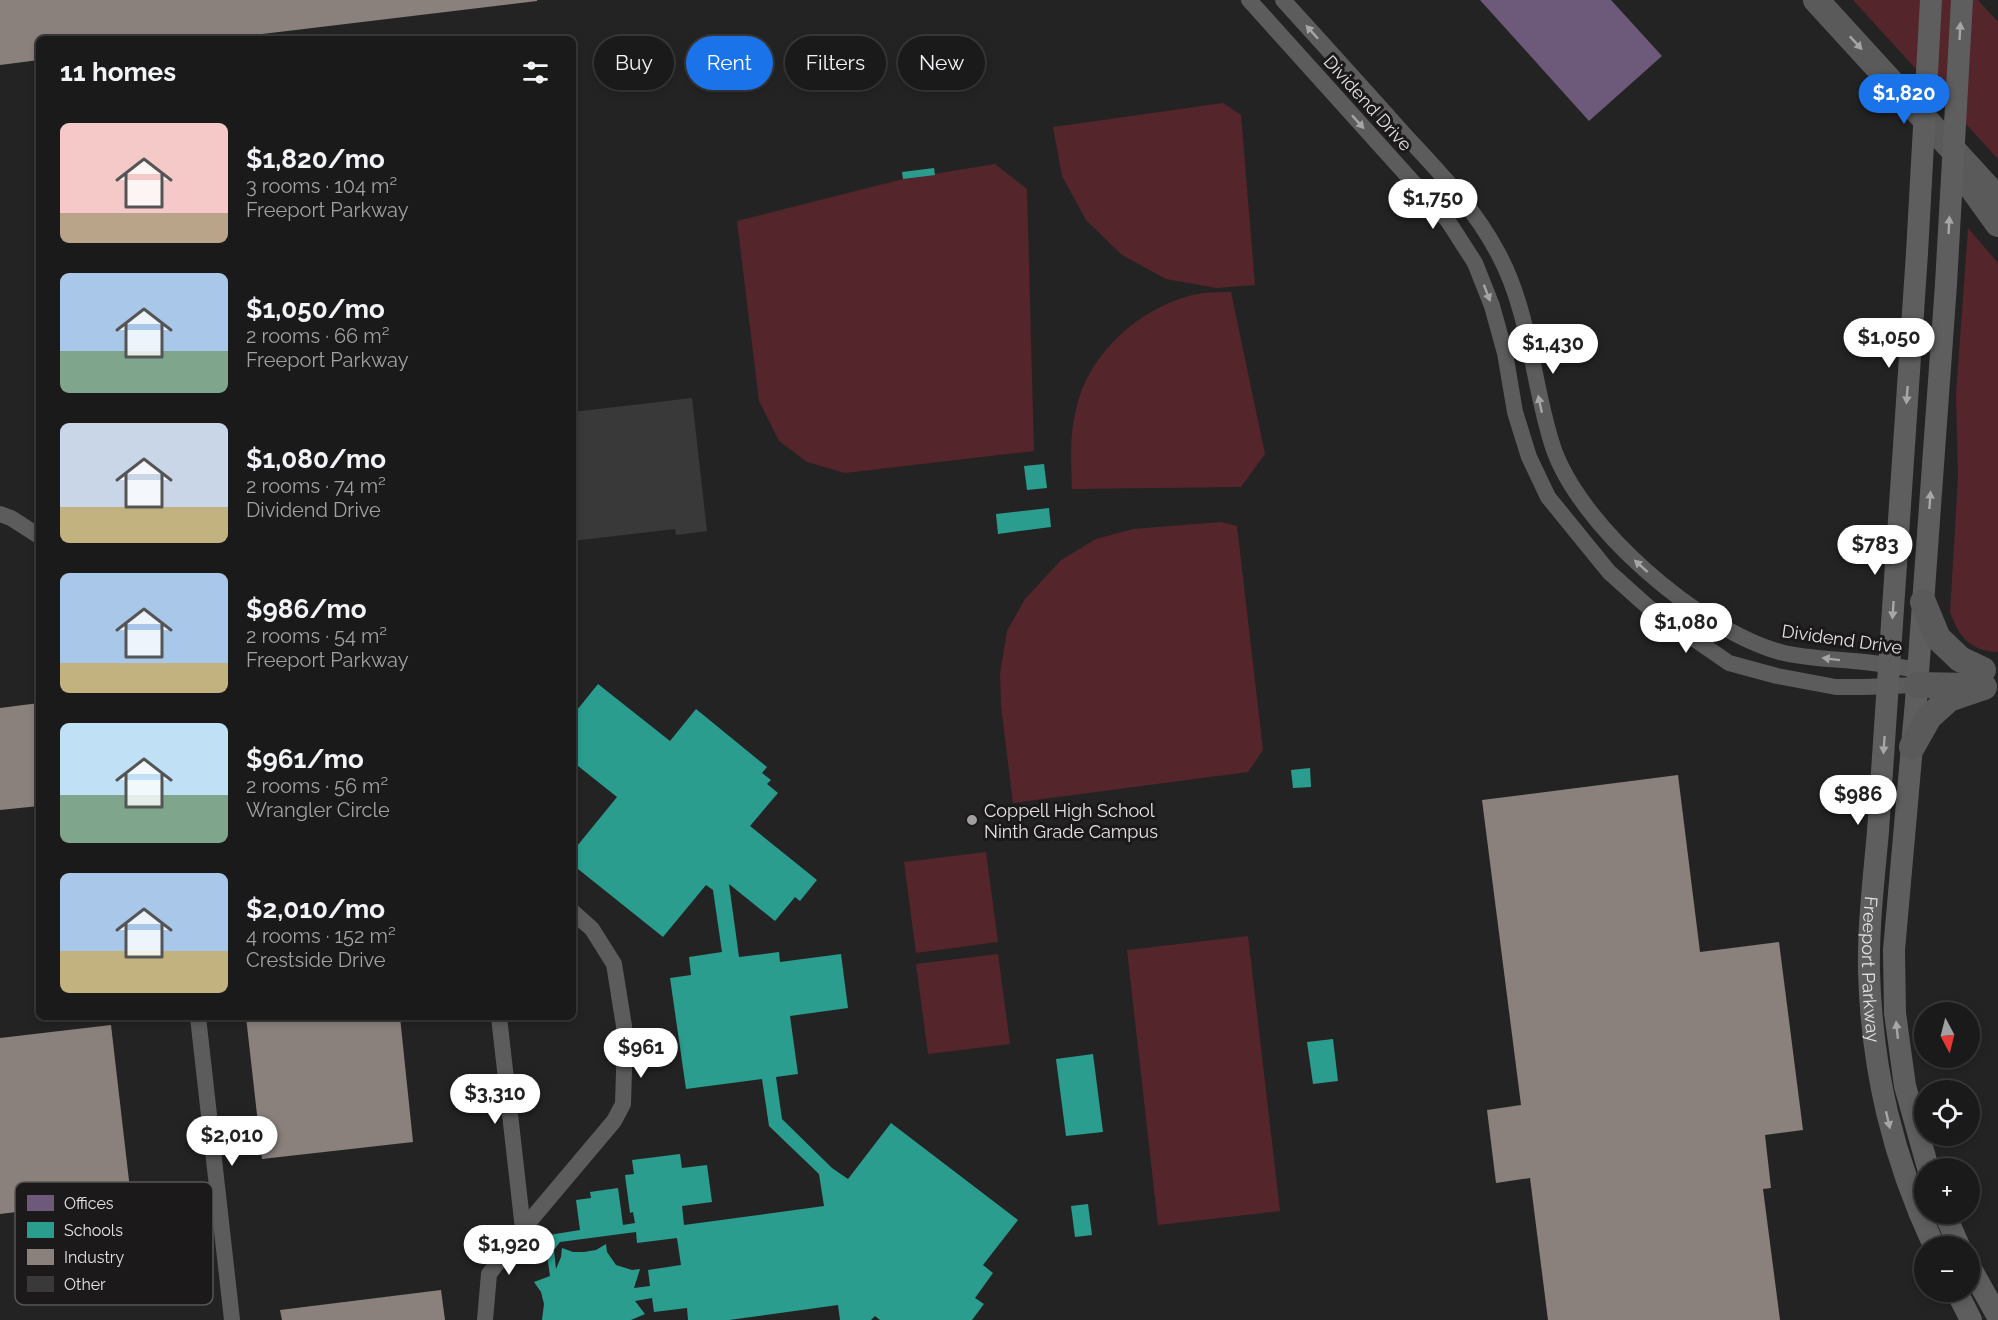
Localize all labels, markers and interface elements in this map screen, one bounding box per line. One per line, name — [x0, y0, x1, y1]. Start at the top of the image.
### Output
one-way arrow — [1956, 21, 1965, 40]
one-way arrow — [1306, 25, 1319, 40]
one-way arrow — [1849, 35, 1862, 50]
chip: Buy — [594, 36, 674, 90]
chip: Rent — [686, 36, 773, 90]
chip: Filters — [785, 36, 886, 90]
chip: New — [898, 36, 985, 90]
street label: Dividend Drive — [1320, 51, 1417, 155]
icon: filters — [519, 56, 552, 89]
text: 11 homes — [60, 57, 176, 87]
pin: $1,820 — [1855, 74, 1953, 125]
text: $1,820 — [1873, 81, 1935, 105]
one-way arrow — [1351, 114, 1365, 129]
text: $1,820/mo — [246, 144, 385, 174]
icon: home — [108, 147, 180, 219]
text: 3 rooms · 104 m² — [246, 174, 397, 198]
pin: $1,750 — [1384, 179, 1482, 230]
text: $1,750 — [1402, 186, 1464, 210]
text: Freeport Parkway — [246, 198, 409, 222]
one-way arrow — [1944, 216, 1954, 235]
one-way arrow — [1482, 284, 1492, 302]
text: $1,050/mo — [246, 294, 385, 324]
icon: home — [108, 297, 180, 369]
pin: $1,050 — [1840, 318, 1938, 369]
text: 2 rooms · 66 m² — [246, 324, 389, 348]
pin: $1,430 — [1504, 324, 1602, 375]
text: $1,050 — [1858, 325, 1920, 349]
text: $1,430 — [1522, 331, 1584, 355]
text: Freeport Parkway — [246, 348, 409, 372]
one-way arrow — [1903, 385, 1912, 404]
one-way arrow — [1535, 394, 1545, 413]
text: $1,080/mo — [246, 444, 386, 474]
icon: home — [108, 447, 180, 519]
text: 2 rooms · 74 m² — [246, 474, 386, 498]
one-way arrow — [1926, 491, 1935, 510]
text: Dividend Drive — [246, 498, 381, 522]
pin: $783 — [1839, 525, 1911, 576]
text: $783 — [1851, 532, 1899, 556]
one-way arrow — [1634, 560, 1649, 573]
text: $986/mo — [246, 594, 367, 624]
icon: home — [108, 597, 180, 669]
one-way arrow — [1888, 600, 1898, 619]
pin: $1,080 — [1637, 603, 1735, 654]
text: $1,080 — [1654, 610, 1718, 634]
street label: Dividend Drive — [1780, 620, 1904, 658]
text: 2 rooms · 54 m² — [246, 624, 387, 648]
text: Freeport Parkway — [246, 648, 409, 672]
one-way arrow — [1821, 654, 1840, 664]
one-way arrow — [1879, 735, 1888, 754]
text: $961/mo — [246, 744, 364, 774]
icon: home — [108, 747, 180, 819]
text: 2 rooms · 56 m² — [246, 774, 388, 798]
pin: $986 — [1822, 775, 1894, 826]
text: $986 — [1834, 782, 1882, 806]
text: Wrangler Circle — [246, 798, 390, 822]
place label: Coppell High School Ninth Grade Campus — [984, 800, 1158, 842]
marker: Coppell High School Ninth Grade Campus — [965, 813, 979, 827]
text: $2,010/mo — [246, 894, 385, 924]
street label: Freeport Parkway — [1858, 895, 1885, 1044]
icon: home — [108, 897, 180, 969]
text: 4 rooms · 152 m² — [246, 924, 396, 948]
text: Crestside Drive — [246, 948, 386, 972]
north arrow — [1914, 1002, 1980, 1068]
map controls — [1914, 1002, 1980, 1302]
one-way arrow — [1892, 1020, 1902, 1039]
pin: $961 — [605, 1028, 677, 1079]
text: $961 — [618, 1035, 664, 1059]
pin: $3,310 — [446, 1074, 544, 1125]
button: locate — [1914, 1080, 1980, 1146]
text: $3,310 — [464, 1081, 526, 1105]
one-way arrow — [1884, 1111, 1894, 1129]
pin: $2,010 — [183, 1116, 281, 1167]
text: $2,010 — [200, 1123, 264, 1147]
button: + — [1914, 1158, 1980, 1224]
legend — [15, 1182, 213, 1305]
text: Offices — [64, 1194, 114, 1213]
text: Schools — [64, 1221, 123, 1240]
pin: $1,920 — [460, 1225, 558, 1276]
text: $1,920 — [478, 1232, 540, 1256]
button: − — [1914, 1236, 1980, 1302]
text: Industry — [64, 1248, 124, 1267]
text: Other — [64, 1275, 106, 1294]

